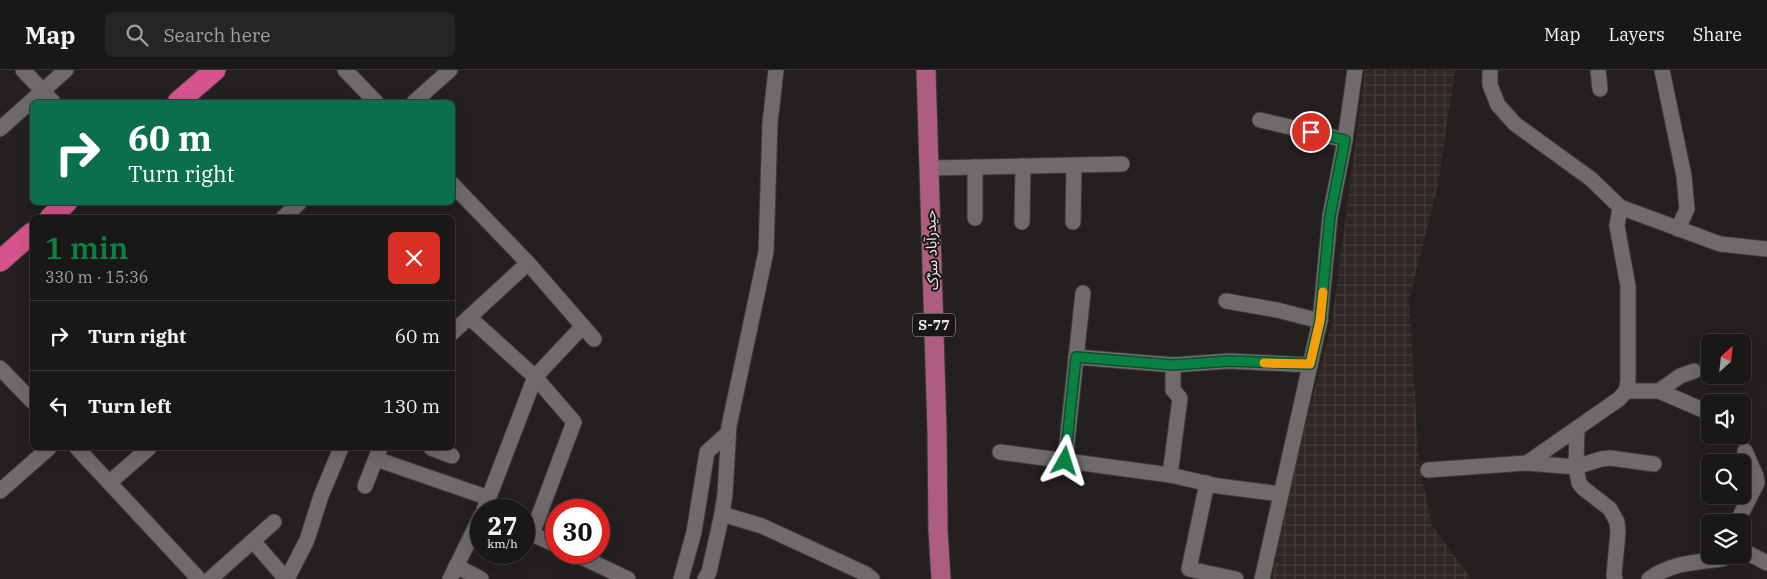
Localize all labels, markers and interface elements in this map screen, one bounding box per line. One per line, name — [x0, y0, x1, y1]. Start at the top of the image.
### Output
search box — [105, 12, 455, 57]
text: Map — [25, 19, 75, 51]
icon: search — [123, 21, 151, 49]
text: Search here — [163, 23, 270, 47]
text: Map — [1544, 23, 1581, 46]
text: Layers — [1609, 23, 1665, 46]
text: Share — [1693, 23, 1742, 46]
pin — [1290, 111, 1332, 153]
text: 60 m — [128, 115, 212, 161]
icon: arrive — [1297, 118, 1325, 146]
icon: right — [45, 120, 110, 185]
text: Turn right — [128, 159, 235, 188]
street label: حیدرآباد سڑک — [920, 209, 942, 290]
text: 1 min — [45, 228, 128, 267]
button: close — [388, 232, 440, 284]
text: 330 m · 15:36 — [45, 267, 148, 287]
road number: S-77 — [913, 314, 955, 336]
icon: right — [45, 322, 73, 350]
text: Turn right — [88, 324, 186, 348]
text: 60 m — [395, 324, 440, 348]
north arrow — [1701, 334, 1751, 384]
map controls — [1701, 334, 1751, 564]
icon: left — [45, 392, 73, 420]
text: Turn left — [88, 394, 171, 418]
text: 130 m — [383, 394, 440, 418]
button: sound — [1701, 394, 1751, 444]
position arrow — [1038, 434, 1090, 486]
button: search — [1701, 454, 1751, 504]
speed limit sign: 30 — [545, 499, 610, 564]
text: 27 — [487, 509, 518, 542]
button: layers — [1701, 514, 1751, 564]
text: km/h — [487, 536, 518, 551]

